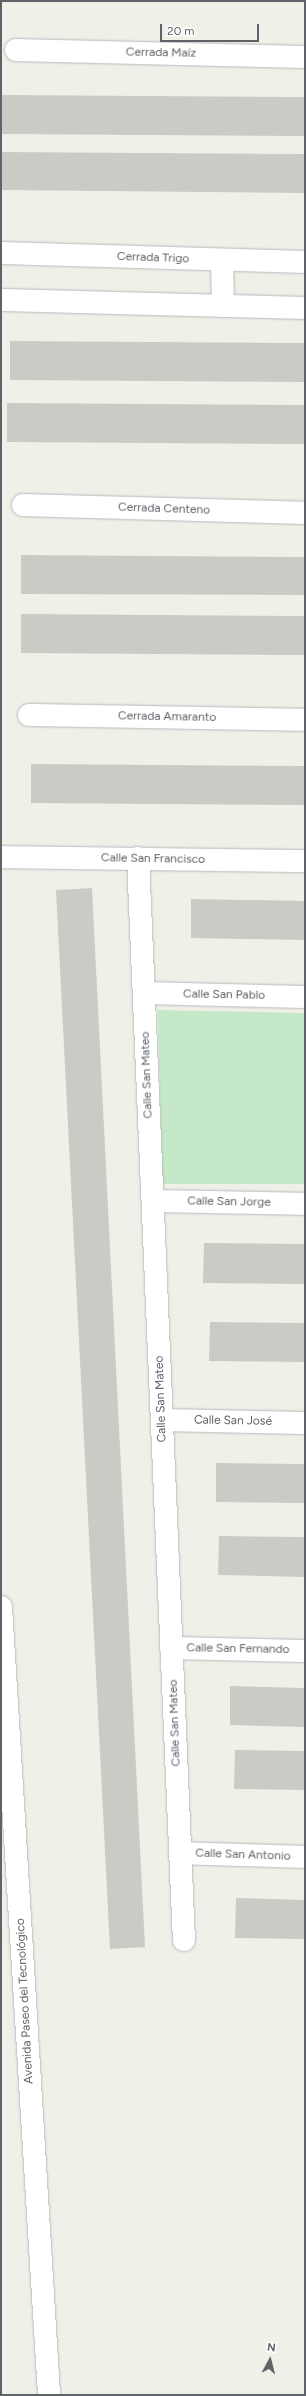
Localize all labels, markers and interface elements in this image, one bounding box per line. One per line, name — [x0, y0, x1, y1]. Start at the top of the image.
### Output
scale bar — [162, 16, 261, 42]
text: 20 m — [167, 24, 195, 38]
street label: Cerrada Maíz — [126, 45, 196, 61]
street label: Cerrada Trigo — [117, 250, 189, 266]
street label: Cerrada Centeno — [118, 500, 210, 518]
street label: Cerrada Amaranto — [118, 709, 216, 725]
street label: Calle San Francisco — [101, 851, 205, 867]
street label: Calle San Pablo — [183, 987, 265, 1003]
street label: Calle San Mateo — [138, 1031, 156, 1119]
street label: Calle San Jorge — [187, 1194, 271, 1210]
street label: Calle San Mateo — [152, 1355, 170, 1443]
street label: Calle San José — [194, 1413, 272, 1429]
street label: Calle San Fernando — [186, 1641, 290, 1657]
street label: Calle San Mateo — [166, 1679, 184, 1767]
street label: Calle San Antonio — [195, 1846, 291, 1864]
street label: Avenida Paseo del Tecnológico — [13, 1918, 37, 2084]
north arrow — [250, 2340, 290, 2380]
text: N — [266, 2341, 277, 2355]

